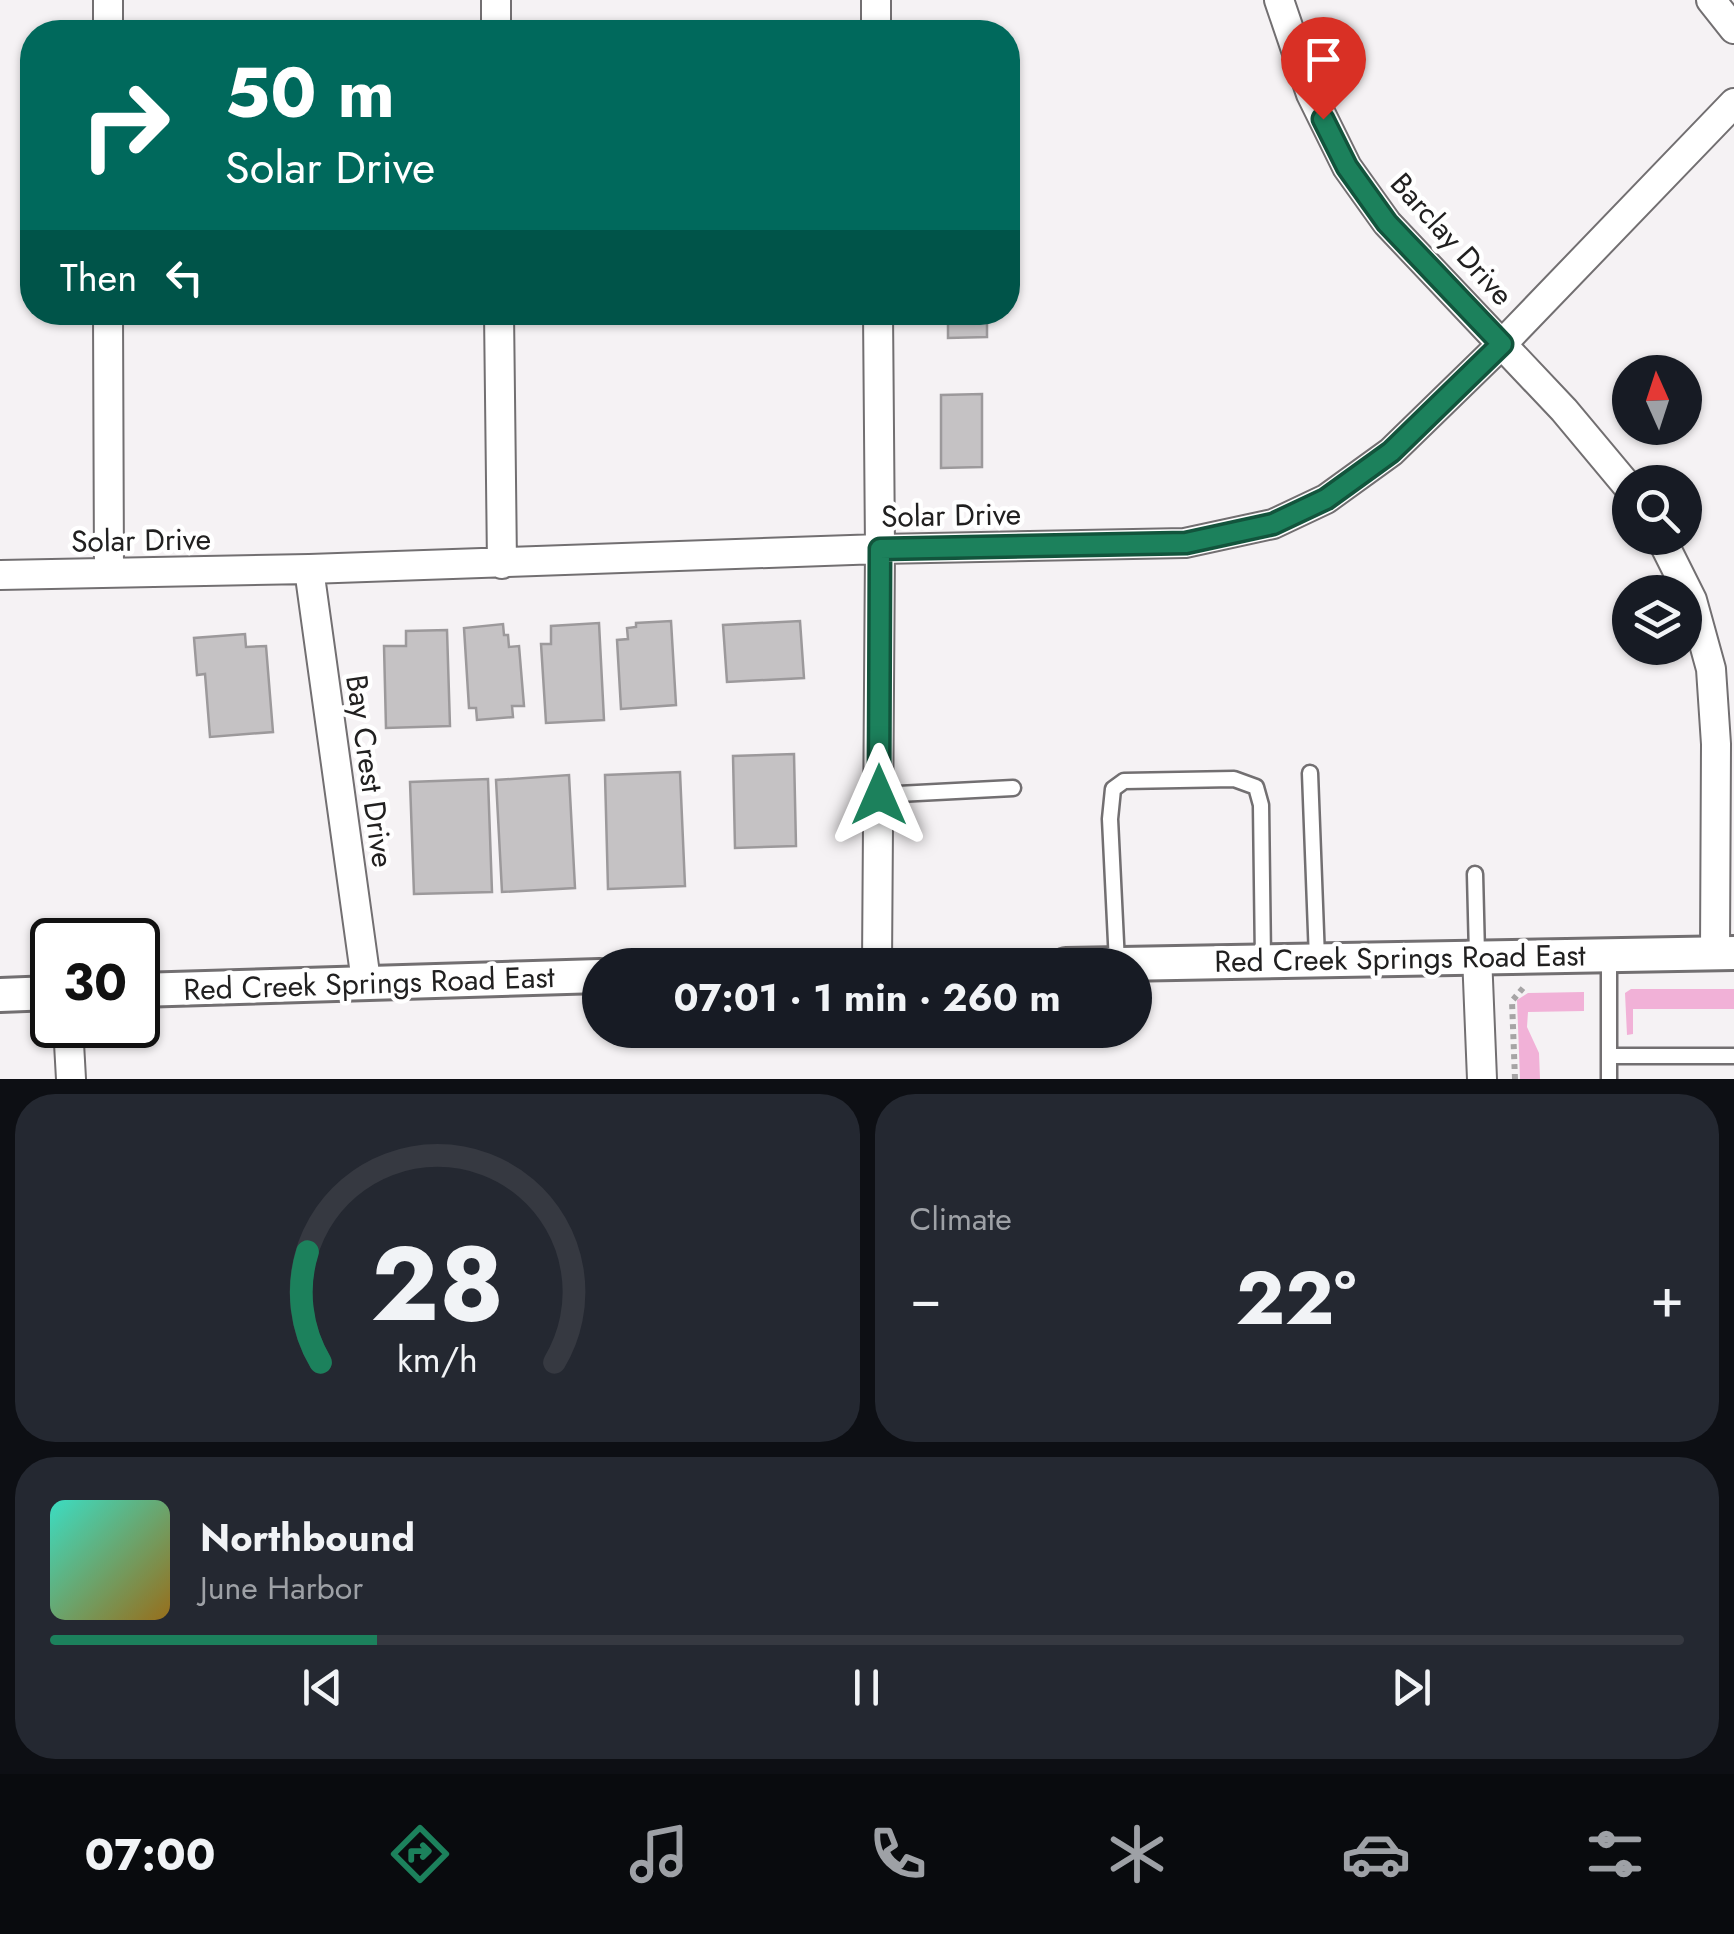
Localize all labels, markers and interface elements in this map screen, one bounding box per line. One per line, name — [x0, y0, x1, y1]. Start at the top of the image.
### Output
pin — [1281, 17, 1366, 120]
icon: arrive — [1296, 32, 1351, 87]
text: 50 m — [225, 42, 395, 143]
icon: right — [60, 60, 190, 190]
text: Solar Drive — [225, 135, 435, 200]
street label: Barclay Drive — [1381, 163, 1523, 315]
text: Then — [60, 250, 137, 305]
icon: left — [157, 250, 212, 305]
north arrow — [1612, 355, 1702, 445]
map controls — [1612, 355, 1702, 665]
button: search — [1612, 465, 1702, 555]
street label: Solar Drive — [881, 492, 1021, 538]
street label: Solar Drive — [71, 517, 211, 563]
button: layers — [1612, 575, 1702, 665]
street label: Bay Crest Drive — [335, 672, 405, 870]
position arrow — [827, 743, 931, 847]
speed limit sign: 30 — [30, 918, 160, 1048]
street label: Red Creek Springs Road East — [1214, 933, 1587, 983]
street label: Red Creek Springs Road East — [183, 955, 556, 1011]
text: 07:01 · 1 min · 260 m — [673, 970, 1061, 1025]
text: Climate — [910, 1196, 1012, 1242]
text: 28 — [371, 1209, 504, 1359]
text: 22° — [1236, 1244, 1356, 1352]
text: − — [910, 1258, 942, 1338]
text: + — [1650, 1258, 1684, 1338]
text: km/h — [397, 1334, 478, 1385]
text: Northbound — [200, 1510, 415, 1565]
text: June Harbor — [200, 1565, 363, 1611]
icon: previous — [295, 1660, 350, 1715]
icon: pause — [839, 1660, 894, 1715]
icon: next — [1384, 1660, 1439, 1715]
icon: directions — [385, 1819, 455, 1889]
icon: music — [624, 1819, 694, 1889]
icon: phone — [863, 1819, 933, 1889]
icon: climate — [1102, 1819, 1172, 1889]
icon: car — [1341, 1819, 1411, 1889]
icon: filters — [1580, 1819, 1650, 1889]
text: 07:00 — [85, 1822, 216, 1887]

